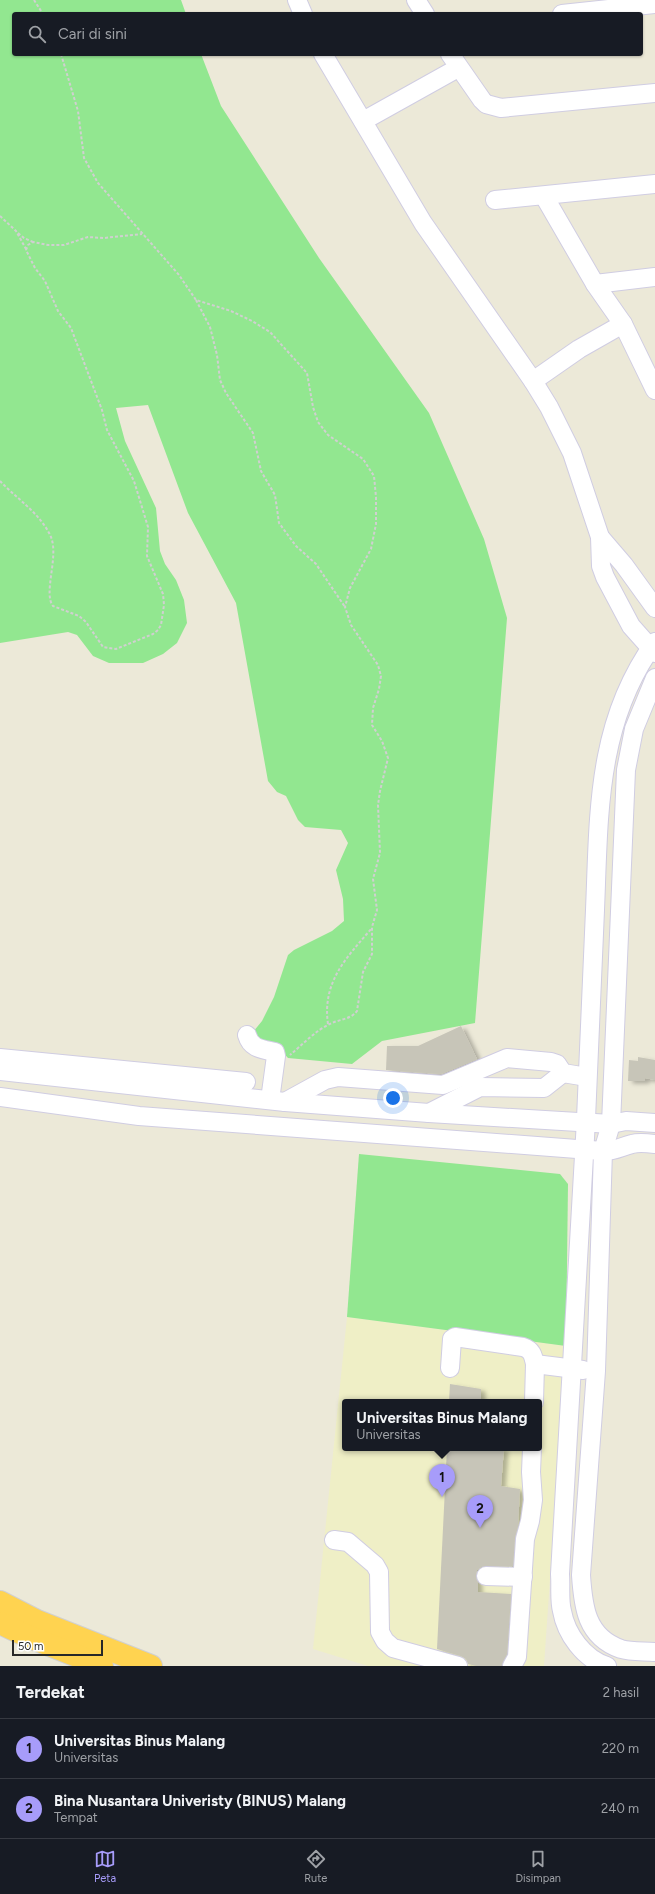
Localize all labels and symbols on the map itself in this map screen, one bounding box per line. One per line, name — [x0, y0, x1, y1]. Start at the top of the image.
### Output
your location — [383, 1088, 403, 1108]
pin: 1 — [429, 1464, 455, 1497]
pin: 2 — [467, 1495, 493, 1528]
scale bar — [12, 1638, 103, 1657]

